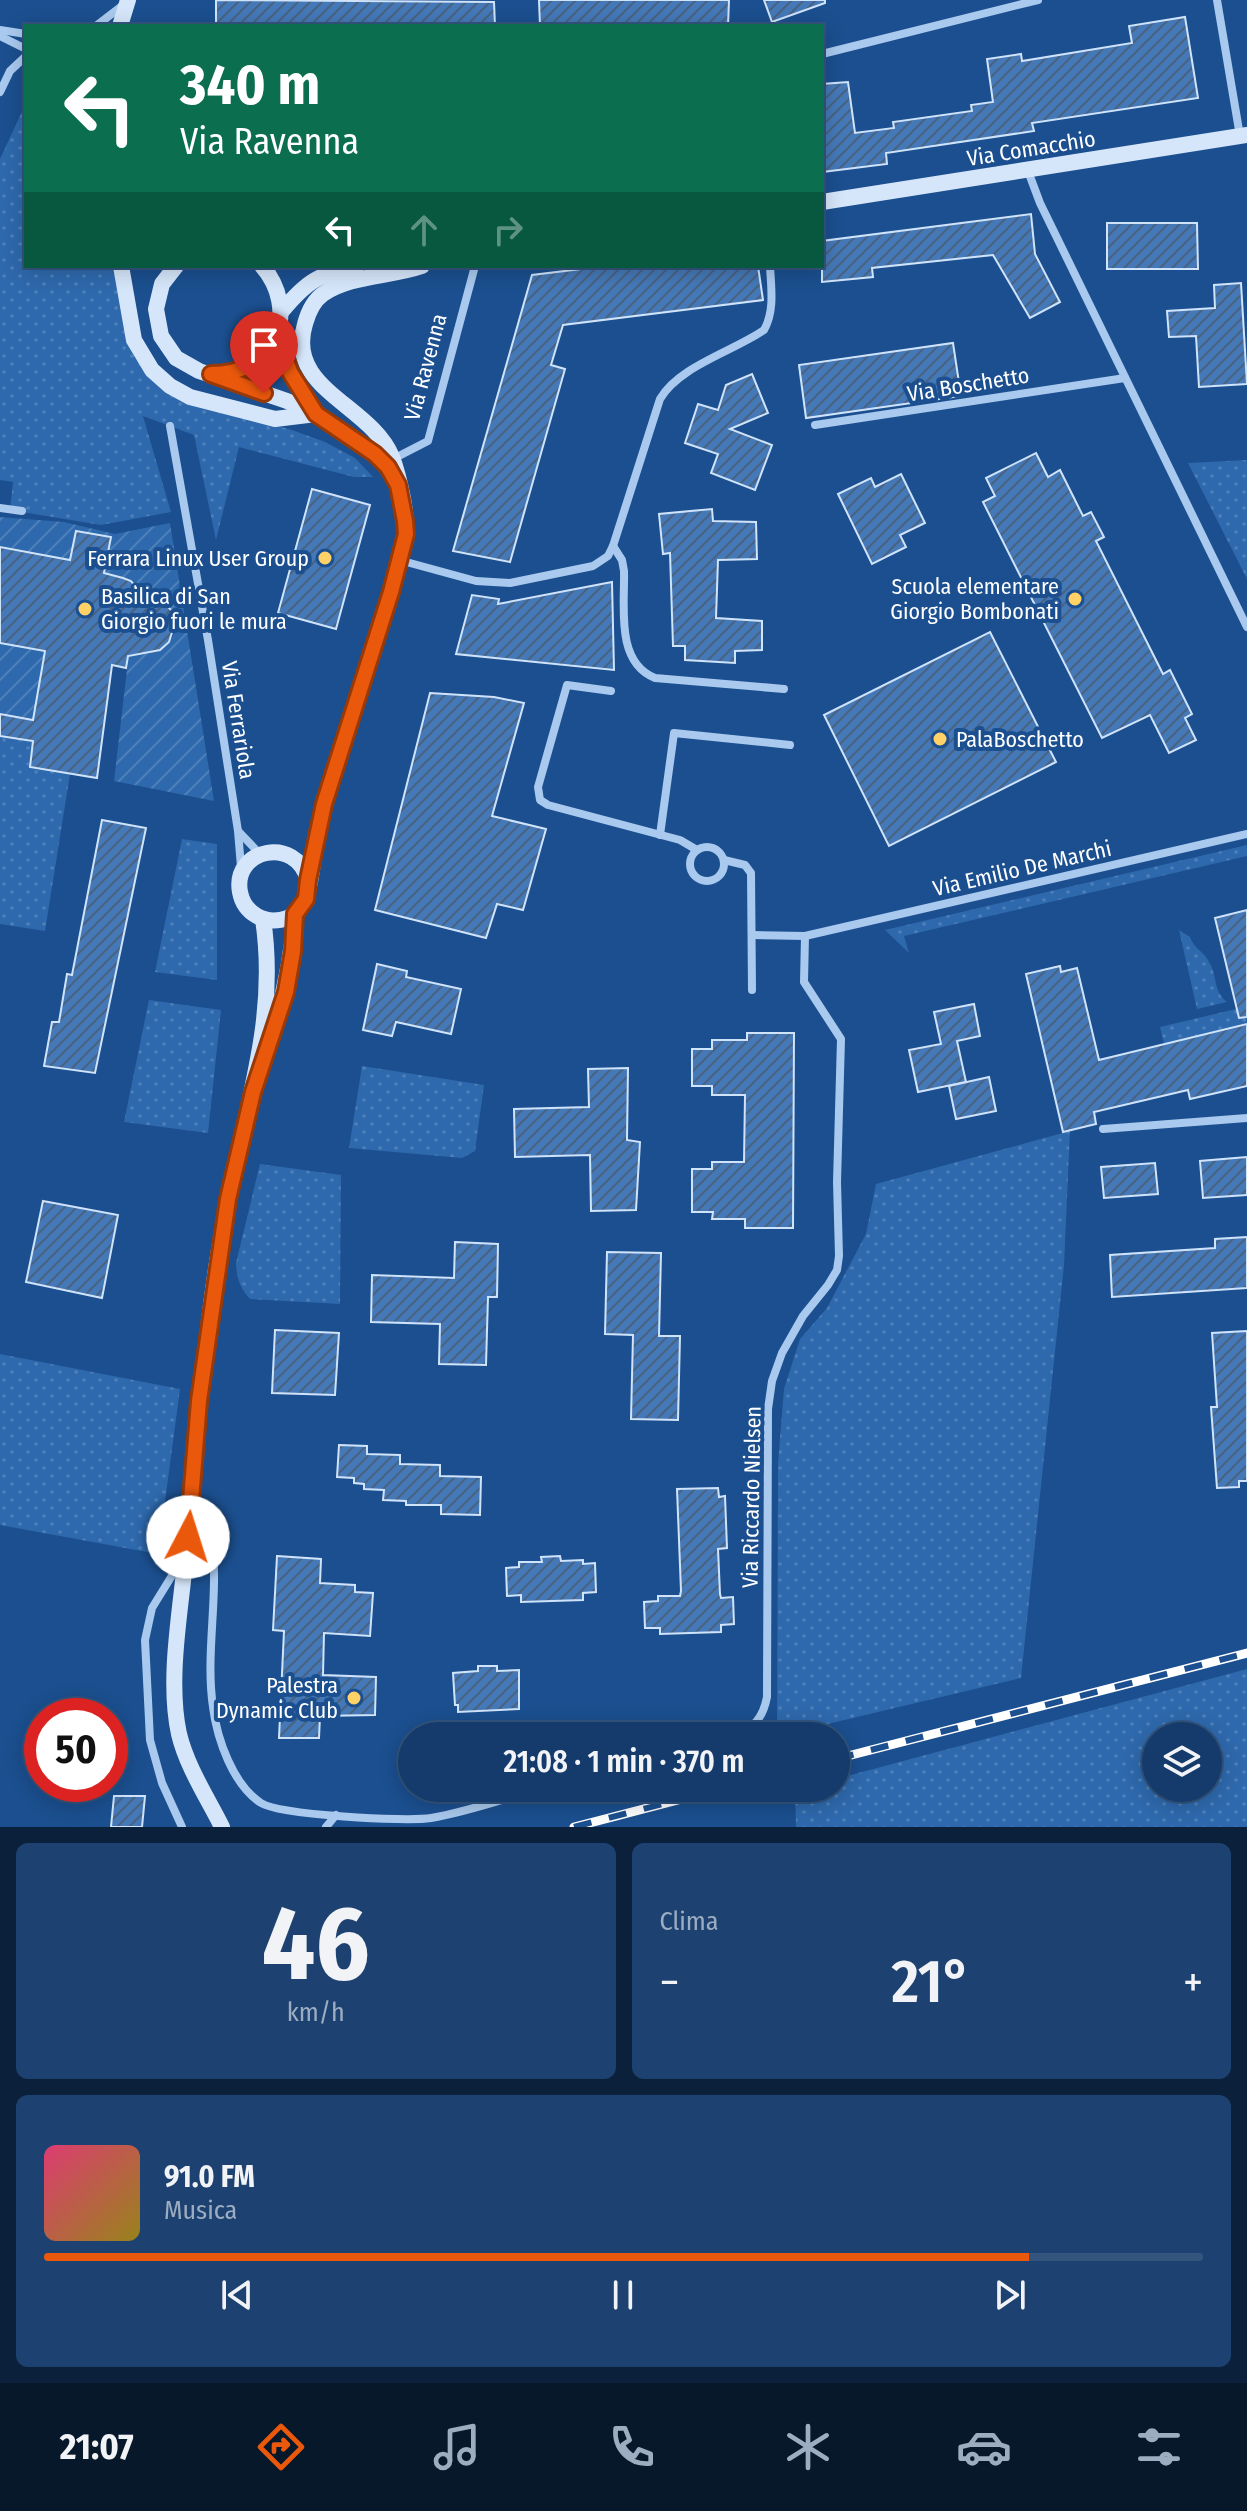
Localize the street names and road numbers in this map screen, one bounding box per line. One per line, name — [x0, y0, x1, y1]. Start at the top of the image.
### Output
street label: Via Comacchio — [965, 125, 1097, 172]
street label: Via Ravenna — [398, 311, 453, 423]
street label: Via Boschetto — [905, 362, 1031, 407]
street label: Via Ferrariola — [216, 659, 261, 781]
street label: Via Emilio De Marchi — [930, 835, 1114, 902]
street label: Via Riccardo Nielsen — [736, 1406, 767, 1588]

